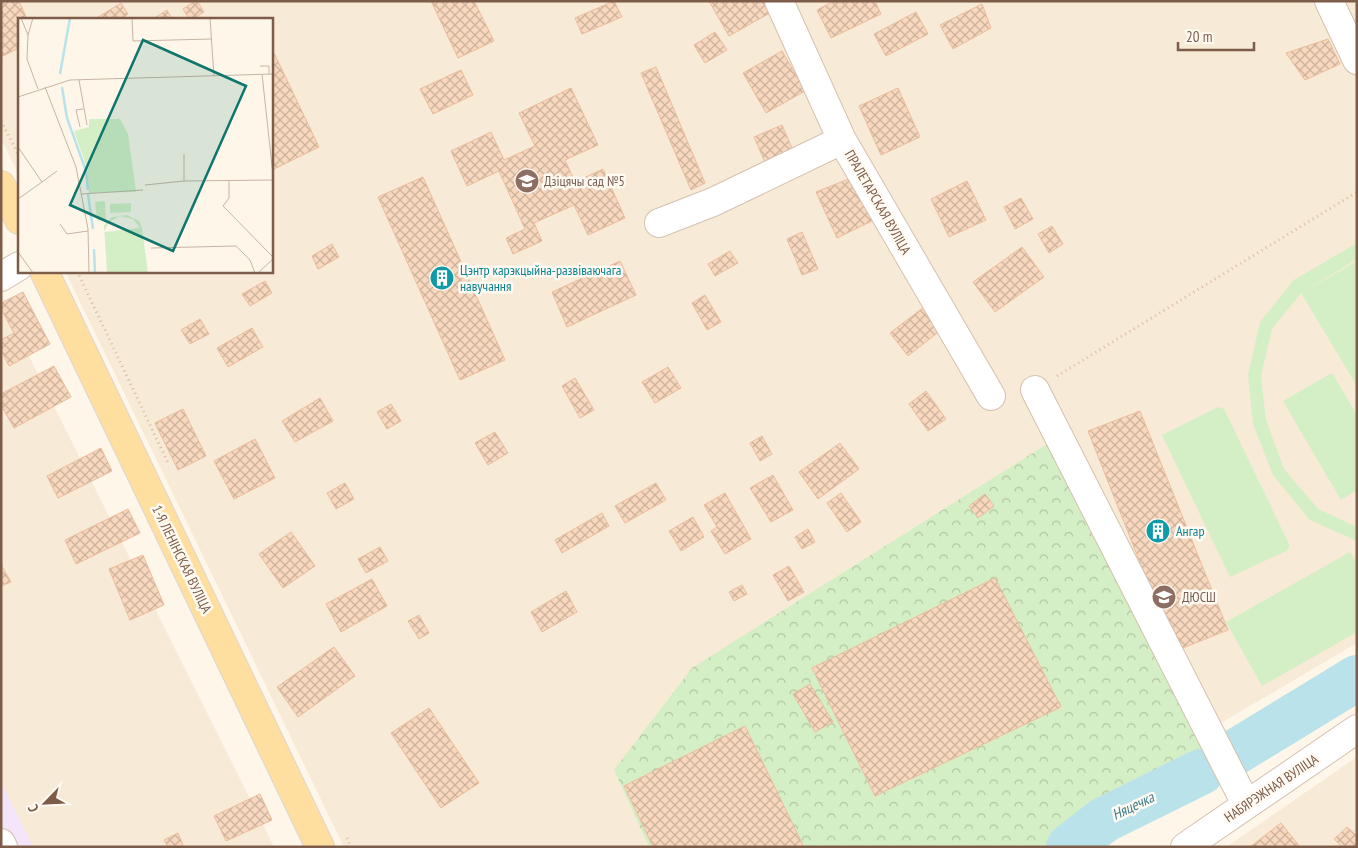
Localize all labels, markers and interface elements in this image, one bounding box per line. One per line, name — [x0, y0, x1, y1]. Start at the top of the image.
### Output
inset map — [18, 18, 272, 272]
scale bar — [1178, 20, 1254, 52]
text: 20 m — [1186, 27, 1212, 46]
street label: ПРАЛЕТАРСКАЯ ВУЛІЦА — [841, 147, 915, 258]
school or university icon: Дзіцячы сад №5 — [514, 168, 540, 194]
place label: Дзіцячы сад №5 — [544, 172, 625, 190]
place label: Цэнтр карэкцыйна-развіваючага навучання — [460, 261, 621, 295]
building icon: Цэнтр карэкцыйна-развіваючага навучання — [429, 265, 455, 291]
street label: 1-Я ЛЕНІНСКАЯ ВУЛІЦА — [148, 502, 216, 616]
building icon: Ангар — [1145, 518, 1171, 544]
place label: Ангар — [1176, 522, 1205, 540]
school or university icon: ДЮСШ — [1151, 584, 1177, 610]
place label: ДЮСШ — [1182, 588, 1216, 606]
street label: НАБЯРЭЖНАЯ ВУЛІЦА — [1221, 750, 1322, 826]
north arrow — [20, 778, 70, 828]
water label: Няцечка — [1109, 787, 1158, 824]
text: С — [23, 801, 43, 815]

